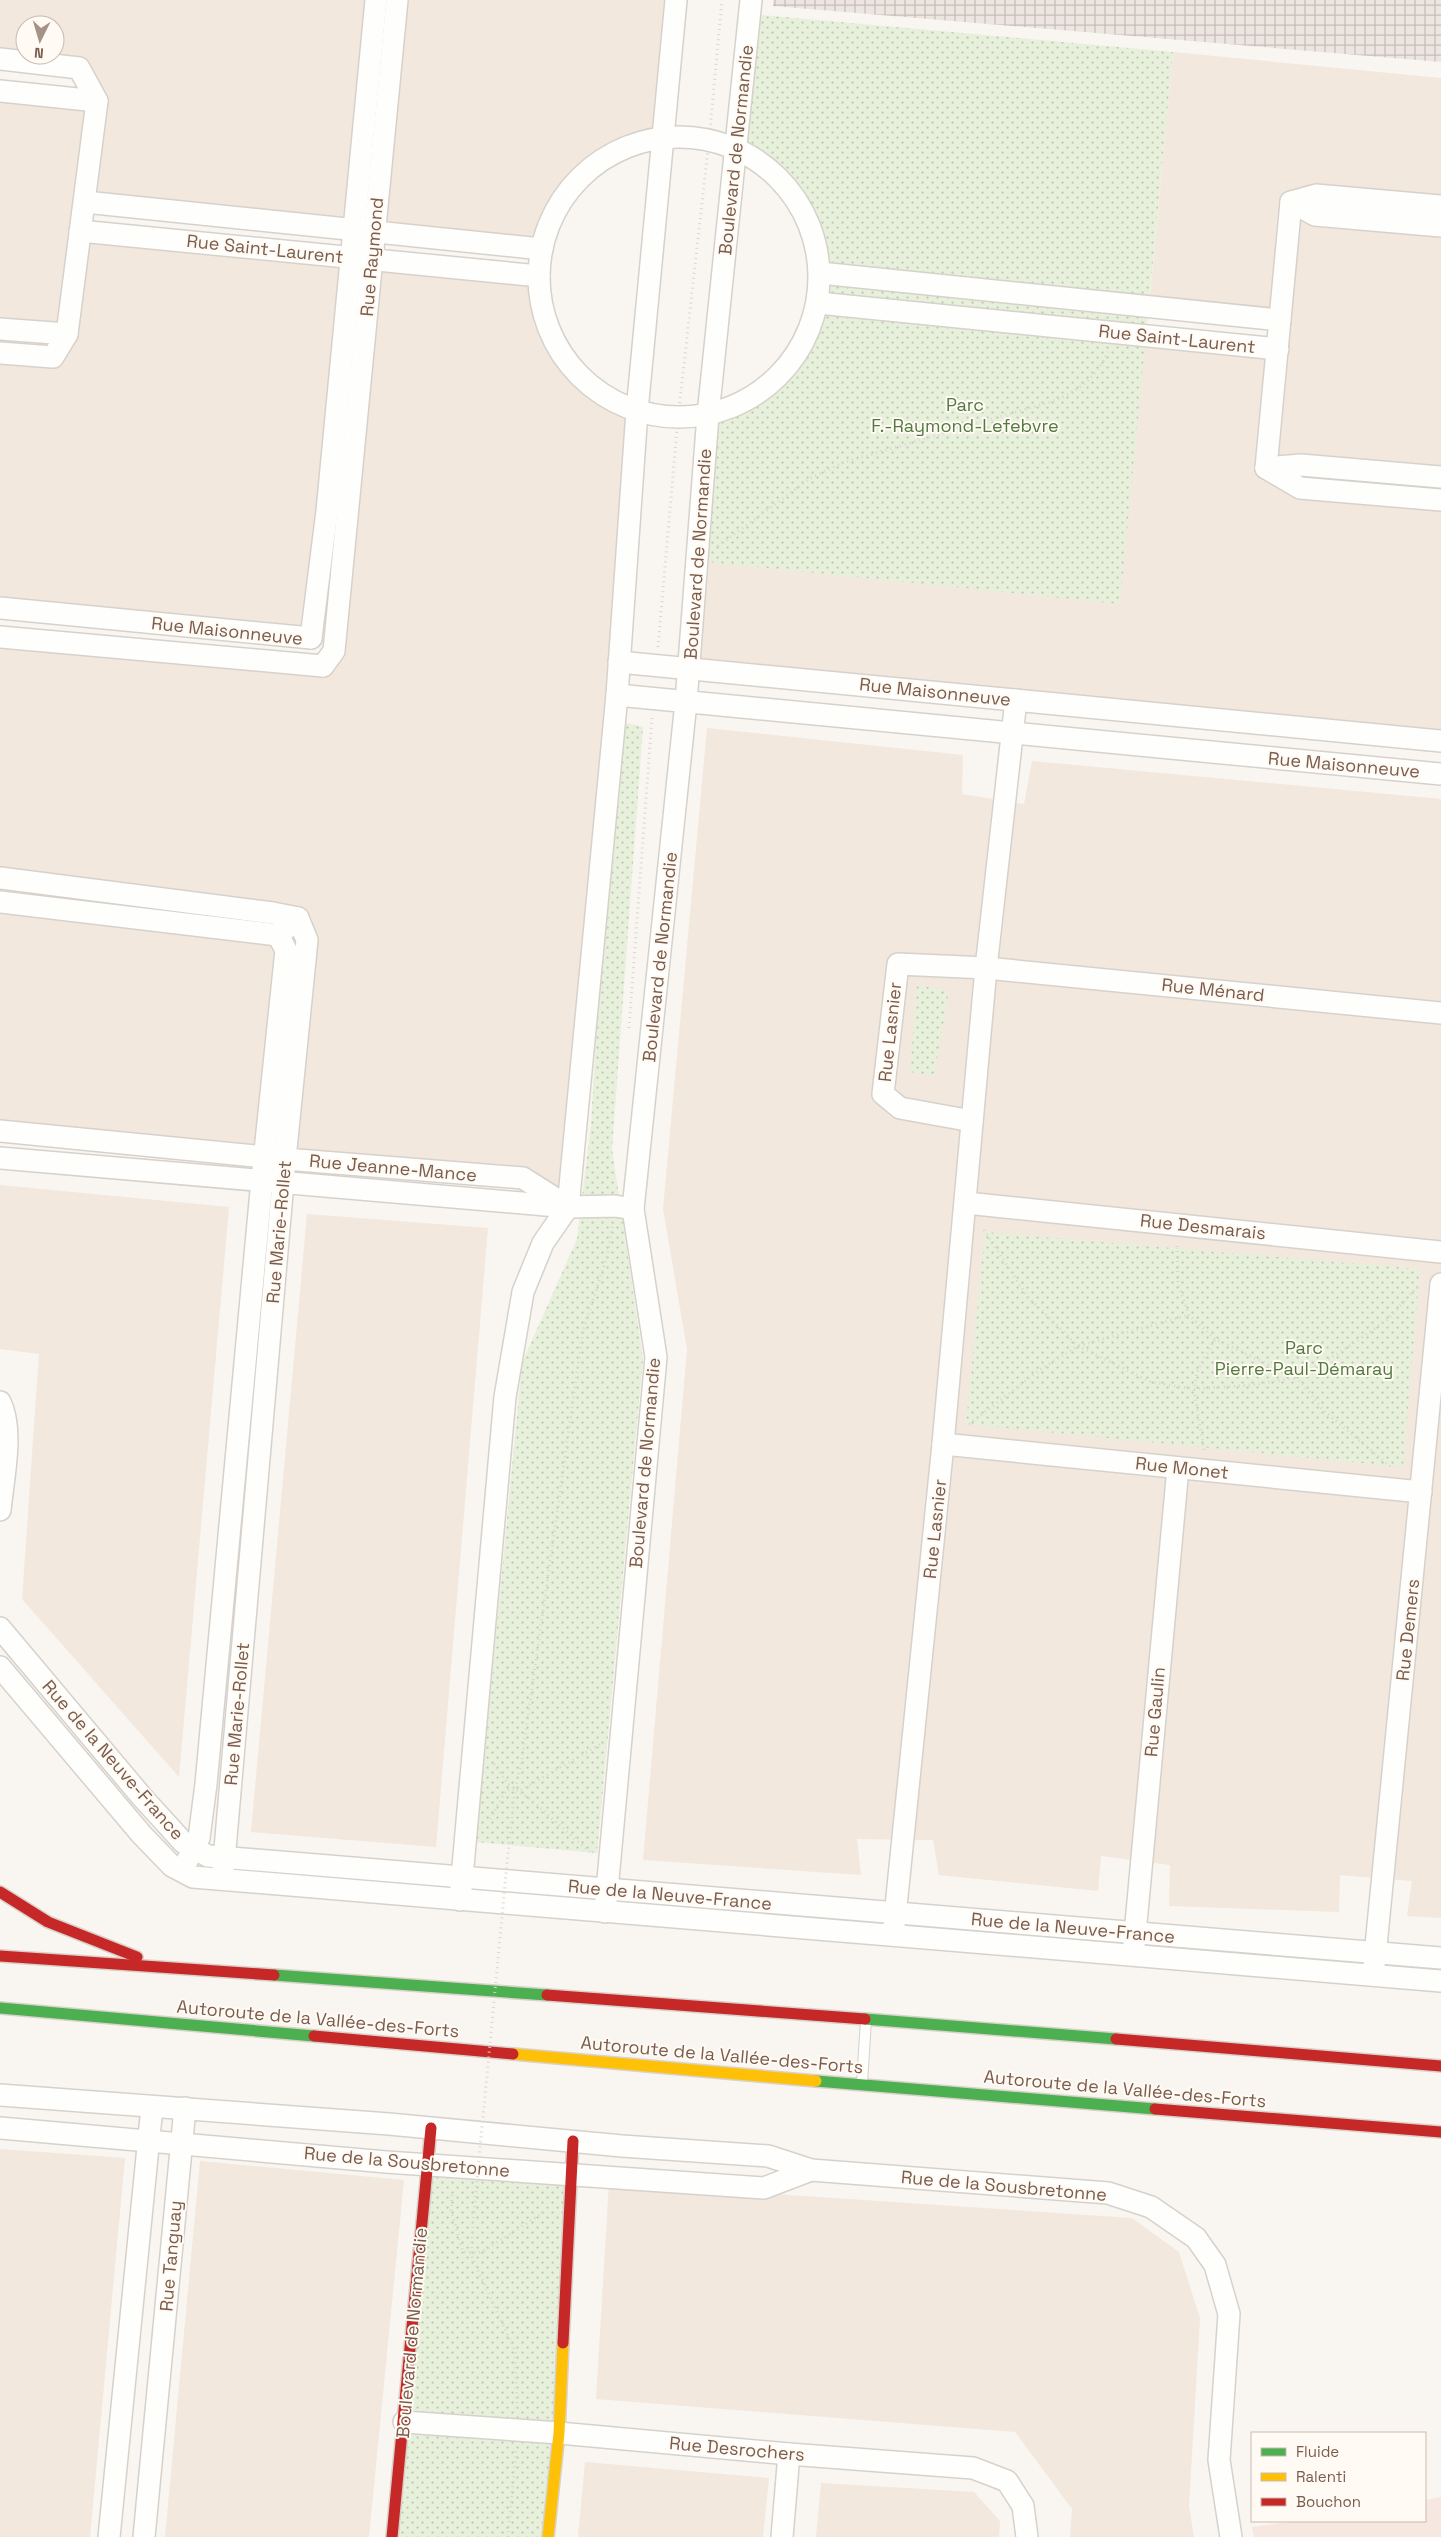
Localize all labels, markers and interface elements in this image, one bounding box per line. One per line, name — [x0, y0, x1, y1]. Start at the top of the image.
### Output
north arrow — [15, 15, 65, 65]
text: N — [33, 44, 44, 62]
street label: Boulevard de Normandie — [713, 44, 758, 256]
street label: Rue Raymond — [355, 196, 388, 317]
street label: Rue Saint-Laurent — [186, 229, 345, 268]
street label: Rue Saint-Laurent — [1098, 319, 1257, 358]
park label: Parc F.-Raymond-Lefebvre — [871, 393, 1059, 437]
street label: Boulevard de Normandie — [679, 448, 716, 660]
street label: Rue Maisonneuve — [150, 611, 304, 650]
street label: Rue Maisonneuve — [858, 672, 1012, 711]
street label: Rue Maisonneuve — [1267, 746, 1421, 783]
street label: Boulevard de Normandie — [637, 851, 682, 1063]
street label: Rue Ménard — [1160, 973, 1266, 1006]
street label: Rue Lasnier — [873, 981, 906, 1083]
street label: Rue Jeanne-Mance — [308, 1149, 478, 1186]
street label: Rue Marie-Rollet — [261, 1159, 296, 1304]
street label: Rue Desmarais — [1139, 1208, 1267, 1245]
park label: Parc Pierre-Paul-Démaray — [1215, 1336, 1393, 1380]
street label: Boulevard de Normandie — [624, 1357, 665, 1569]
street label: Rue Monet — [1134, 1451, 1230, 1484]
street label: Rue Lasnier — [918, 1478, 951, 1580]
street label: Rue Demers — [1391, 1578, 1424, 1682]
street label: Rue Marie-Rollet — [219, 1641, 254, 1786]
street label: Rue Gaulin — [1139, 1666, 1170, 1758]
street label: Rue de la Neuve-France — [38, 1675, 189, 1844]
street label: Rue de la Neuve-France — [567, 1874, 773, 1915]
street label: Rue de la Neuve-France — [970, 1907, 1176, 1948]
street label: Autoroute de la Vallée-des-Forts — [176, 1995, 460, 2042]
street label: Autoroute de la Vallée-des-Forts — [580, 2031, 864, 2078]
street label: Autoroute de la Vallée-des-Forts — [983, 2065, 1267, 2112]
street label: Rue de la Sousbretonne — [303, 2141, 511, 2182]
street label: Rue de la Sousbretonne — [900, 2165, 1108, 2206]
street label: Rue Tanguay — [154, 2200, 187, 2312]
street label: Boulevard de Normandie — [391, 2227, 432, 2439]
street label: Rue Desrochers — [668, 2431, 806, 2466]
legend — [1251, 2432, 1426, 2522]
text: Fluide — [1296, 2442, 1339, 2461]
text: Ralenti — [1296, 2467, 1346, 2486]
text: Bouchon — [1296, 2492, 1361, 2511]

